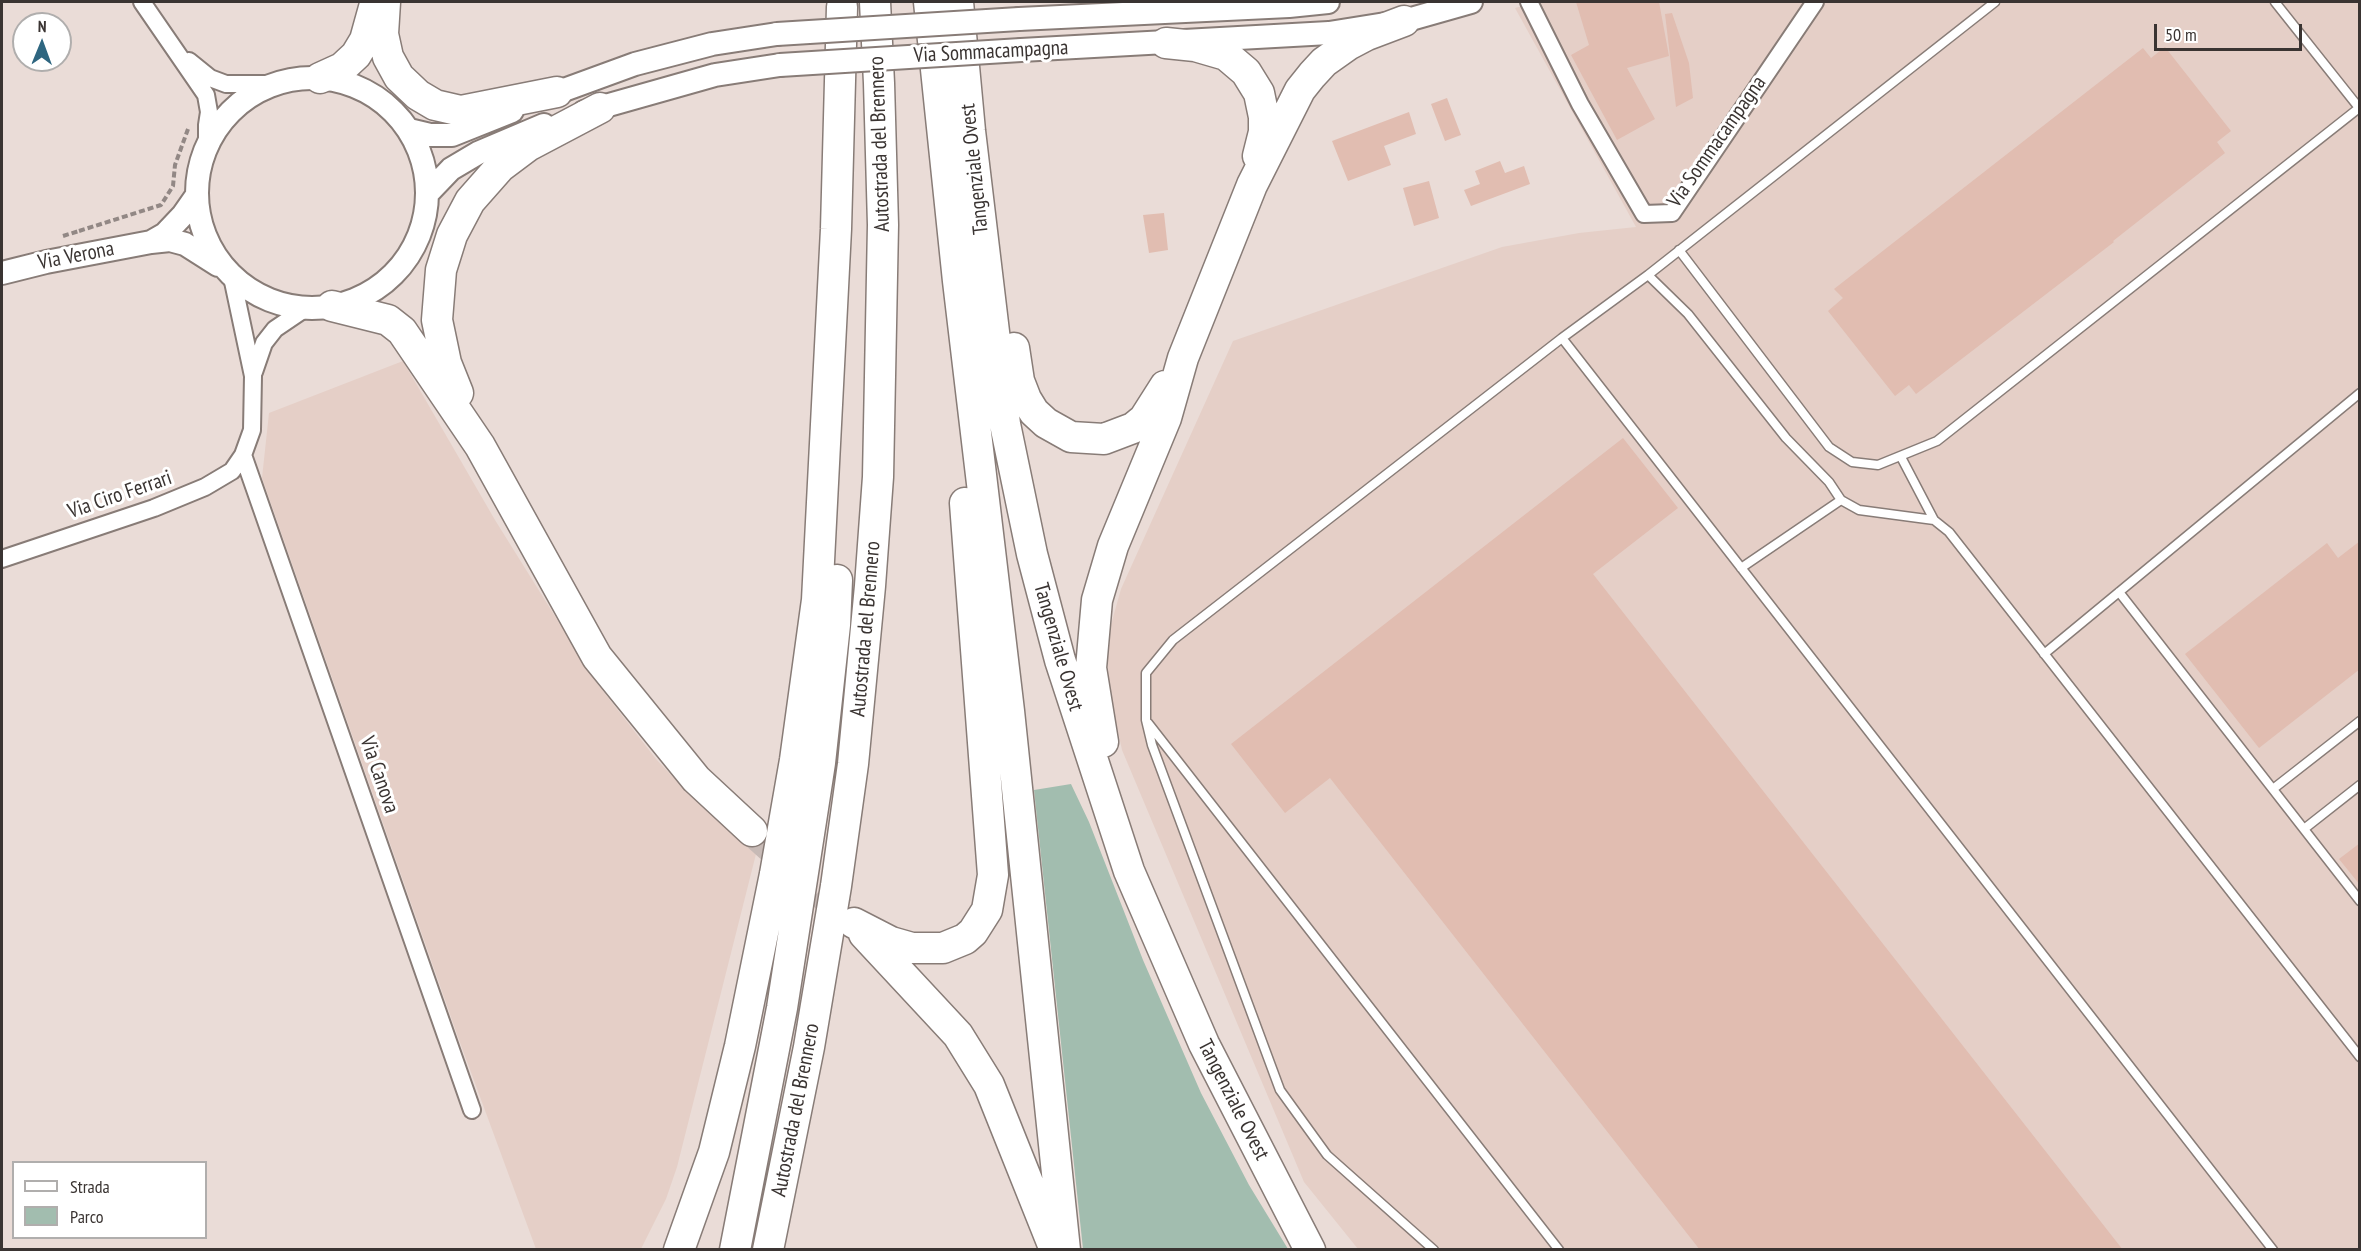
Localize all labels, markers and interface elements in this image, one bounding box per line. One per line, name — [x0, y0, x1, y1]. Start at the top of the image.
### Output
north arrow — [12, 12, 72, 72]
scale bar — [2157, 12, 2306, 50]
text: N — [38, 16, 47, 36]
text: 50 m — [2165, 23, 2197, 46]
street label: Via Sommacampagna — [913, 35, 1069, 69]
street label: Autostrada del Brennero — [864, 56, 896, 232]
street label: Via Sommacampagna — [1662, 71, 1772, 213]
street label: Tangenziale Ovest — [956, 102, 994, 236]
street label: Via Verona — [36, 236, 116, 276]
street label: Via Ciro Ferrari — [65, 465, 175, 525]
street label: Autostrada del Brennero — [846, 540, 886, 718]
street label: Tangenziale Ovest — [1028, 580, 1088, 714]
street label: Via Canova — [354, 733, 404, 817]
street label: Autostrada del Brennero — [767, 1021, 825, 1199]
street label: Tangenziale Ovest — [1192, 1036, 1274, 1164]
legend — [12, 1161, 207, 1239]
text: Strada — [70, 1175, 110, 1198]
text: Parco — [70, 1205, 104, 1228]

